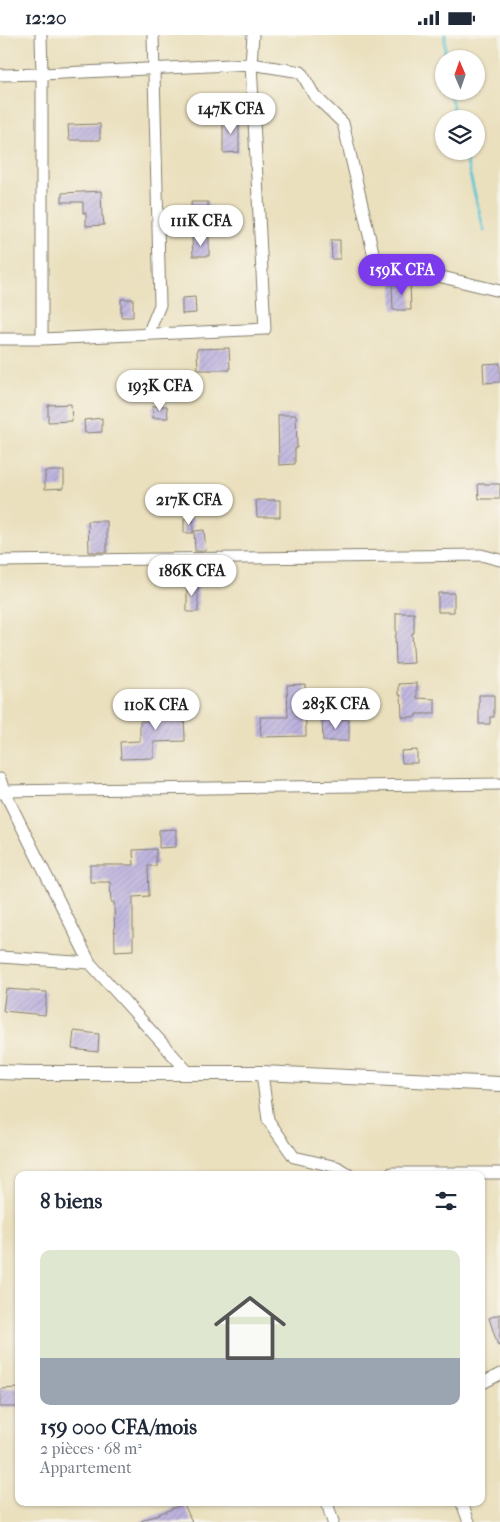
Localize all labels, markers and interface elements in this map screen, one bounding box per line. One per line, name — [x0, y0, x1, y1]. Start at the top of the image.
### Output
text: 12:20 — [25, 7, 66, 29]
north arrow — [435, 50, 485, 100]
map controls — [435, 50, 485, 160]
pin: 147K CFA — [179, 93, 283, 135]
text: 147K CFA — [198, 99, 264, 118]
button: layers — [435, 110, 485, 160]
pin: 111K CFA — [149, 205, 253, 247]
text: 111K CFA — [170, 211, 232, 230]
pin: 159K CFA — [350, 253, 454, 296]
text: 159K CFA — [369, 260, 435, 279]
pin: 193K CFA — [108, 369, 212, 412]
text: 193K CFA — [127, 376, 193, 395]
pin: 217K CFA — [137, 483, 241, 526]
text: 217K CFA — [156, 490, 222, 509]
pin: 186K CFA — [140, 555, 244, 597]
text: 186K CFA — [159, 561, 225, 580]
pin: 283K CFA — [284, 687, 388, 730]
pin: 110K CFA — [104, 689, 208, 731]
text: 283K CFA — [302, 694, 370, 713]
text: 110K CFA — [124, 695, 188, 714]
icon: filters — [432, 1187, 460, 1215]
text: 8 biens — [40, 1189, 102, 1213]
icon: home — [205, 1283, 295, 1373]
text: 159 000 CFA/mois — [40, 1415, 197, 1439]
text: 2 pièces · 68 m² — [40, 1439, 142, 1458]
text: Appartement — [40, 1458, 132, 1477]

